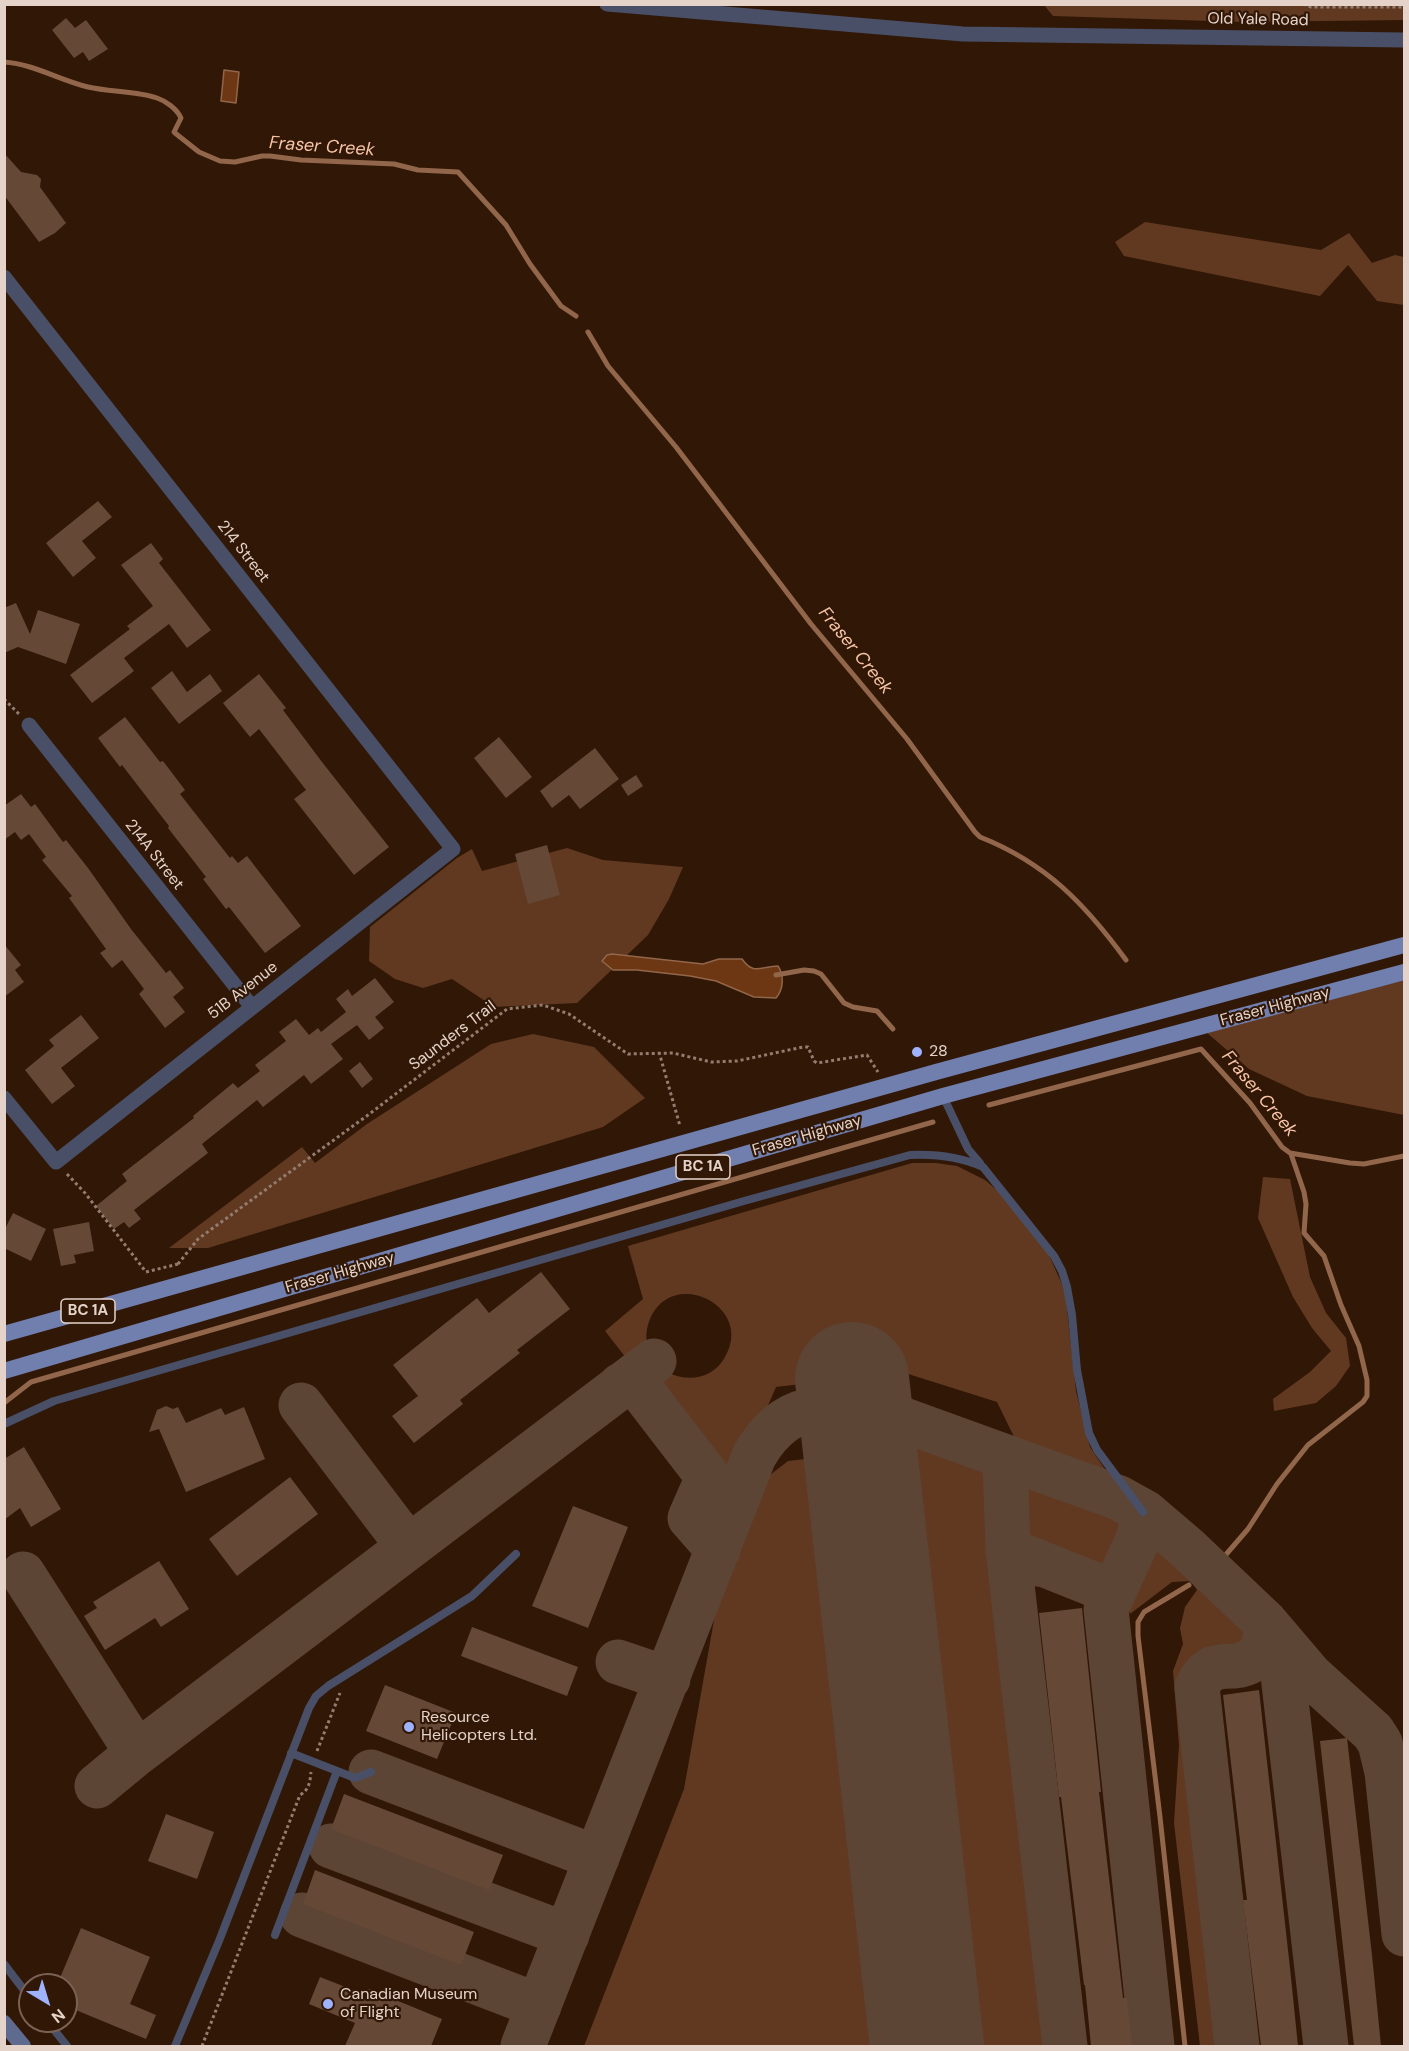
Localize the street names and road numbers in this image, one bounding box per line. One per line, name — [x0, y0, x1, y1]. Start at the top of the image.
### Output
street label: Old Yale Road — [1207, 10, 1309, 30]
street label: 214 Street — [213, 517, 273, 587]
street label: 214A Street — [121, 816, 187, 894]
street label: 51B Avenue — [204, 958, 282, 1024]
street label: Fraser Highway — [1218, 983, 1332, 1031]
street label: Saunders Trail — [406, 997, 500, 1075]
street label: Fraser Highway — [750, 1111, 864, 1161]
road number: BC 1A — [676, 1155, 730, 1179]
street label: Fraser Highway — [283, 1248, 397, 1298]
road number: BC 1A — [61, 1299, 115, 1323]

